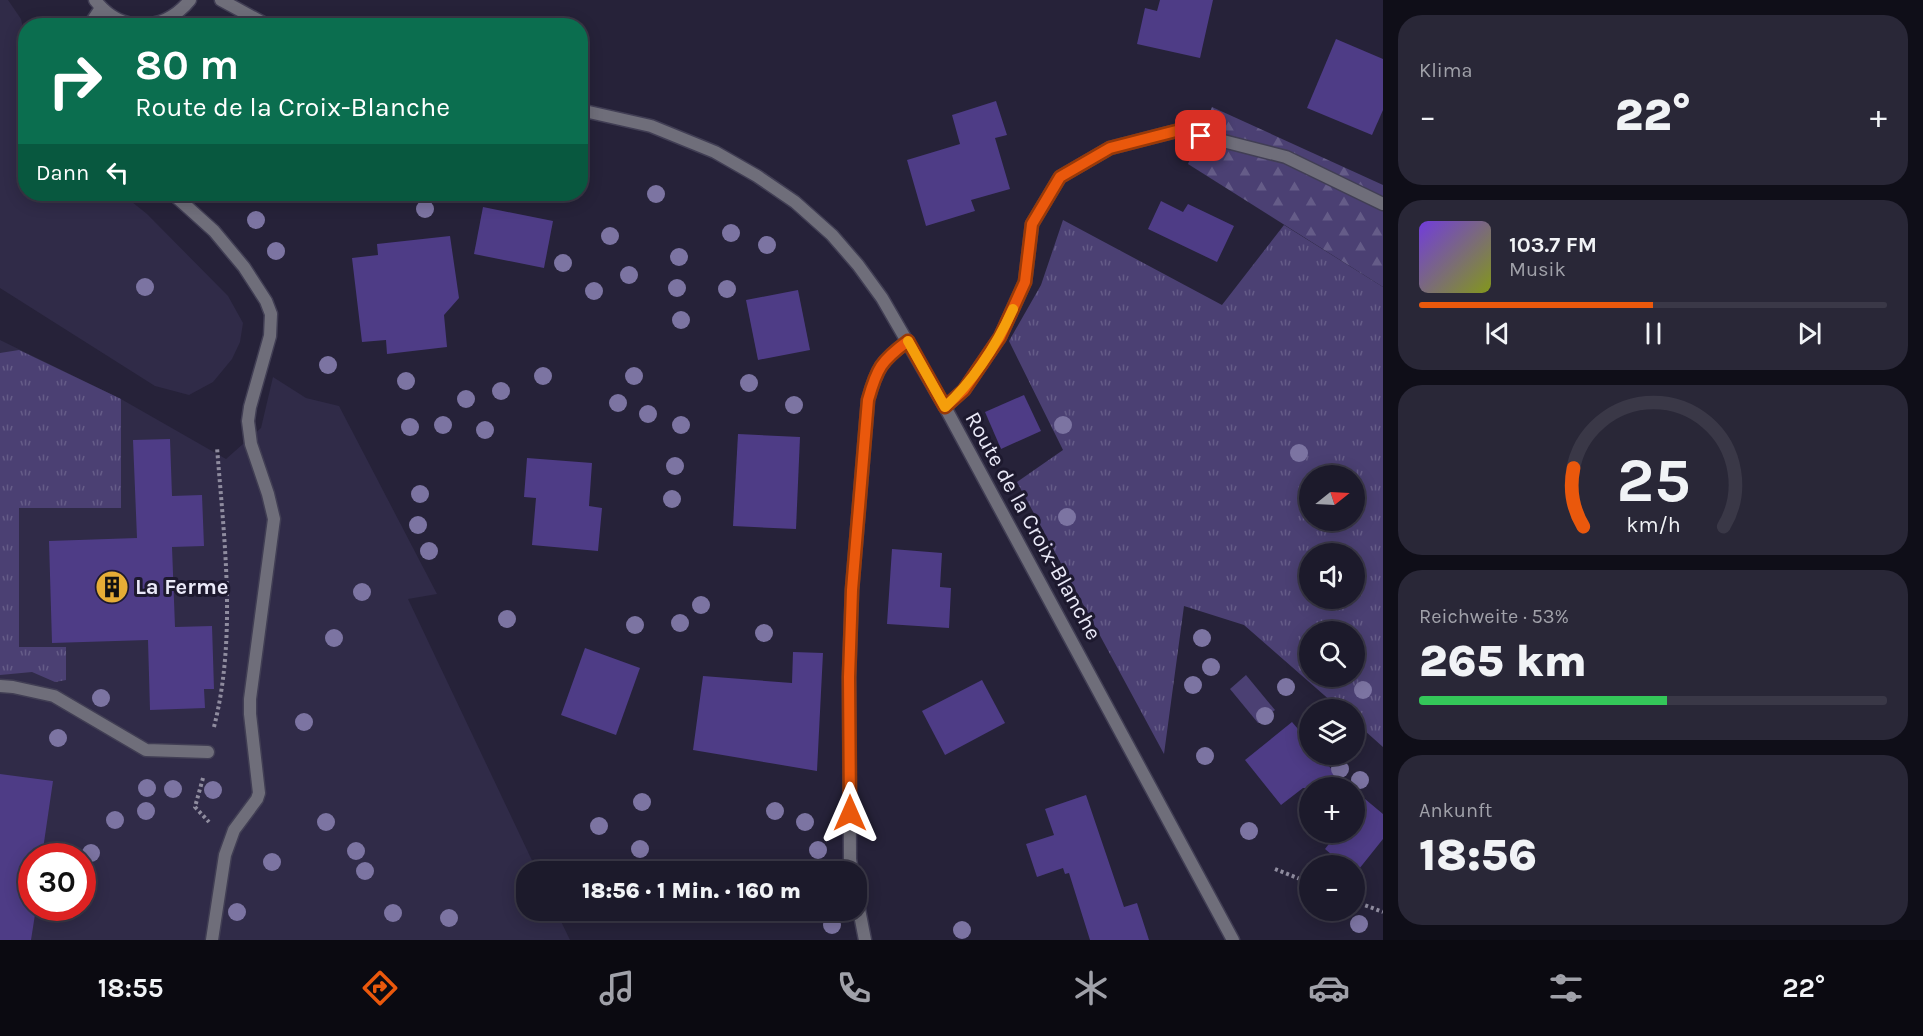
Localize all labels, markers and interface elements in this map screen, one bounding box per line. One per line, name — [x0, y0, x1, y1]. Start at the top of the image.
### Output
text: 80 m — [135, 40, 239, 90]
icon: right — [36, 42, 114, 120]
text: Klima — [1419, 59, 1472, 82]
text: 22° — [1615, 89, 1691, 141]
text: Route de la Croix-Blanche — [135, 91, 450, 123]
text: − — [1419, 97, 1436, 135]
text: + — [1870, 97, 1887, 135]
pin — [1175, 110, 1226, 161]
icon: arrive — [1184, 119, 1217, 152]
icon: left — [101, 156, 134, 189]
text: Dann — [36, 160, 89, 186]
text: 103.7 FM — [1509, 232, 1597, 258]
text: Musik — [1509, 258, 1566, 281]
icon: previous — [1481, 317, 1514, 350]
icon: pause — [1637, 317, 1670, 350]
icon: next — [1793, 317, 1826, 350]
street label: Route de la Croix-Blanche — [959, 407, 1107, 645]
text: 25 — [1616, 444, 1690, 517]
north arrow — [1299, 465, 1365, 531]
map controls — [1299, 465, 1365, 921]
text: km/h — [1626, 512, 1680, 537]
button: sound — [1299, 543, 1365, 609]
building icon: La Ferme — [94, 569, 130, 605]
place label: La Ferme — [135, 574, 228, 600]
text: Reichweite · 53% — [1419, 605, 1569, 628]
button: search — [1299, 621, 1365, 687]
text: 265 km — [1419, 635, 1587, 687]
button: layers — [1299, 699, 1365, 765]
button: + — [1299, 777, 1365, 843]
position arrow — [818, 781, 882, 845]
text: Ankunft — [1419, 799, 1492, 822]
text: 18:56 — [1419, 829, 1537, 881]
speed limit sign: 30 — [18, 843, 96, 921]
button: − — [1299, 855, 1365, 921]
text: 18:56 · 1 Min. · 160 m — [582, 878, 801, 904]
icon: directions — [359, 967, 401, 1009]
icon: music — [596, 967, 638, 1009]
icon: phone — [833, 967, 875, 1009]
icon: climate — [1070, 967, 1112, 1009]
icon: car — [1308, 967, 1350, 1009]
icon: filters — [1545, 967, 1587, 1009]
text: 18:55 — [98, 972, 163, 1004]
text: 22° — [1782, 972, 1825, 1004]

